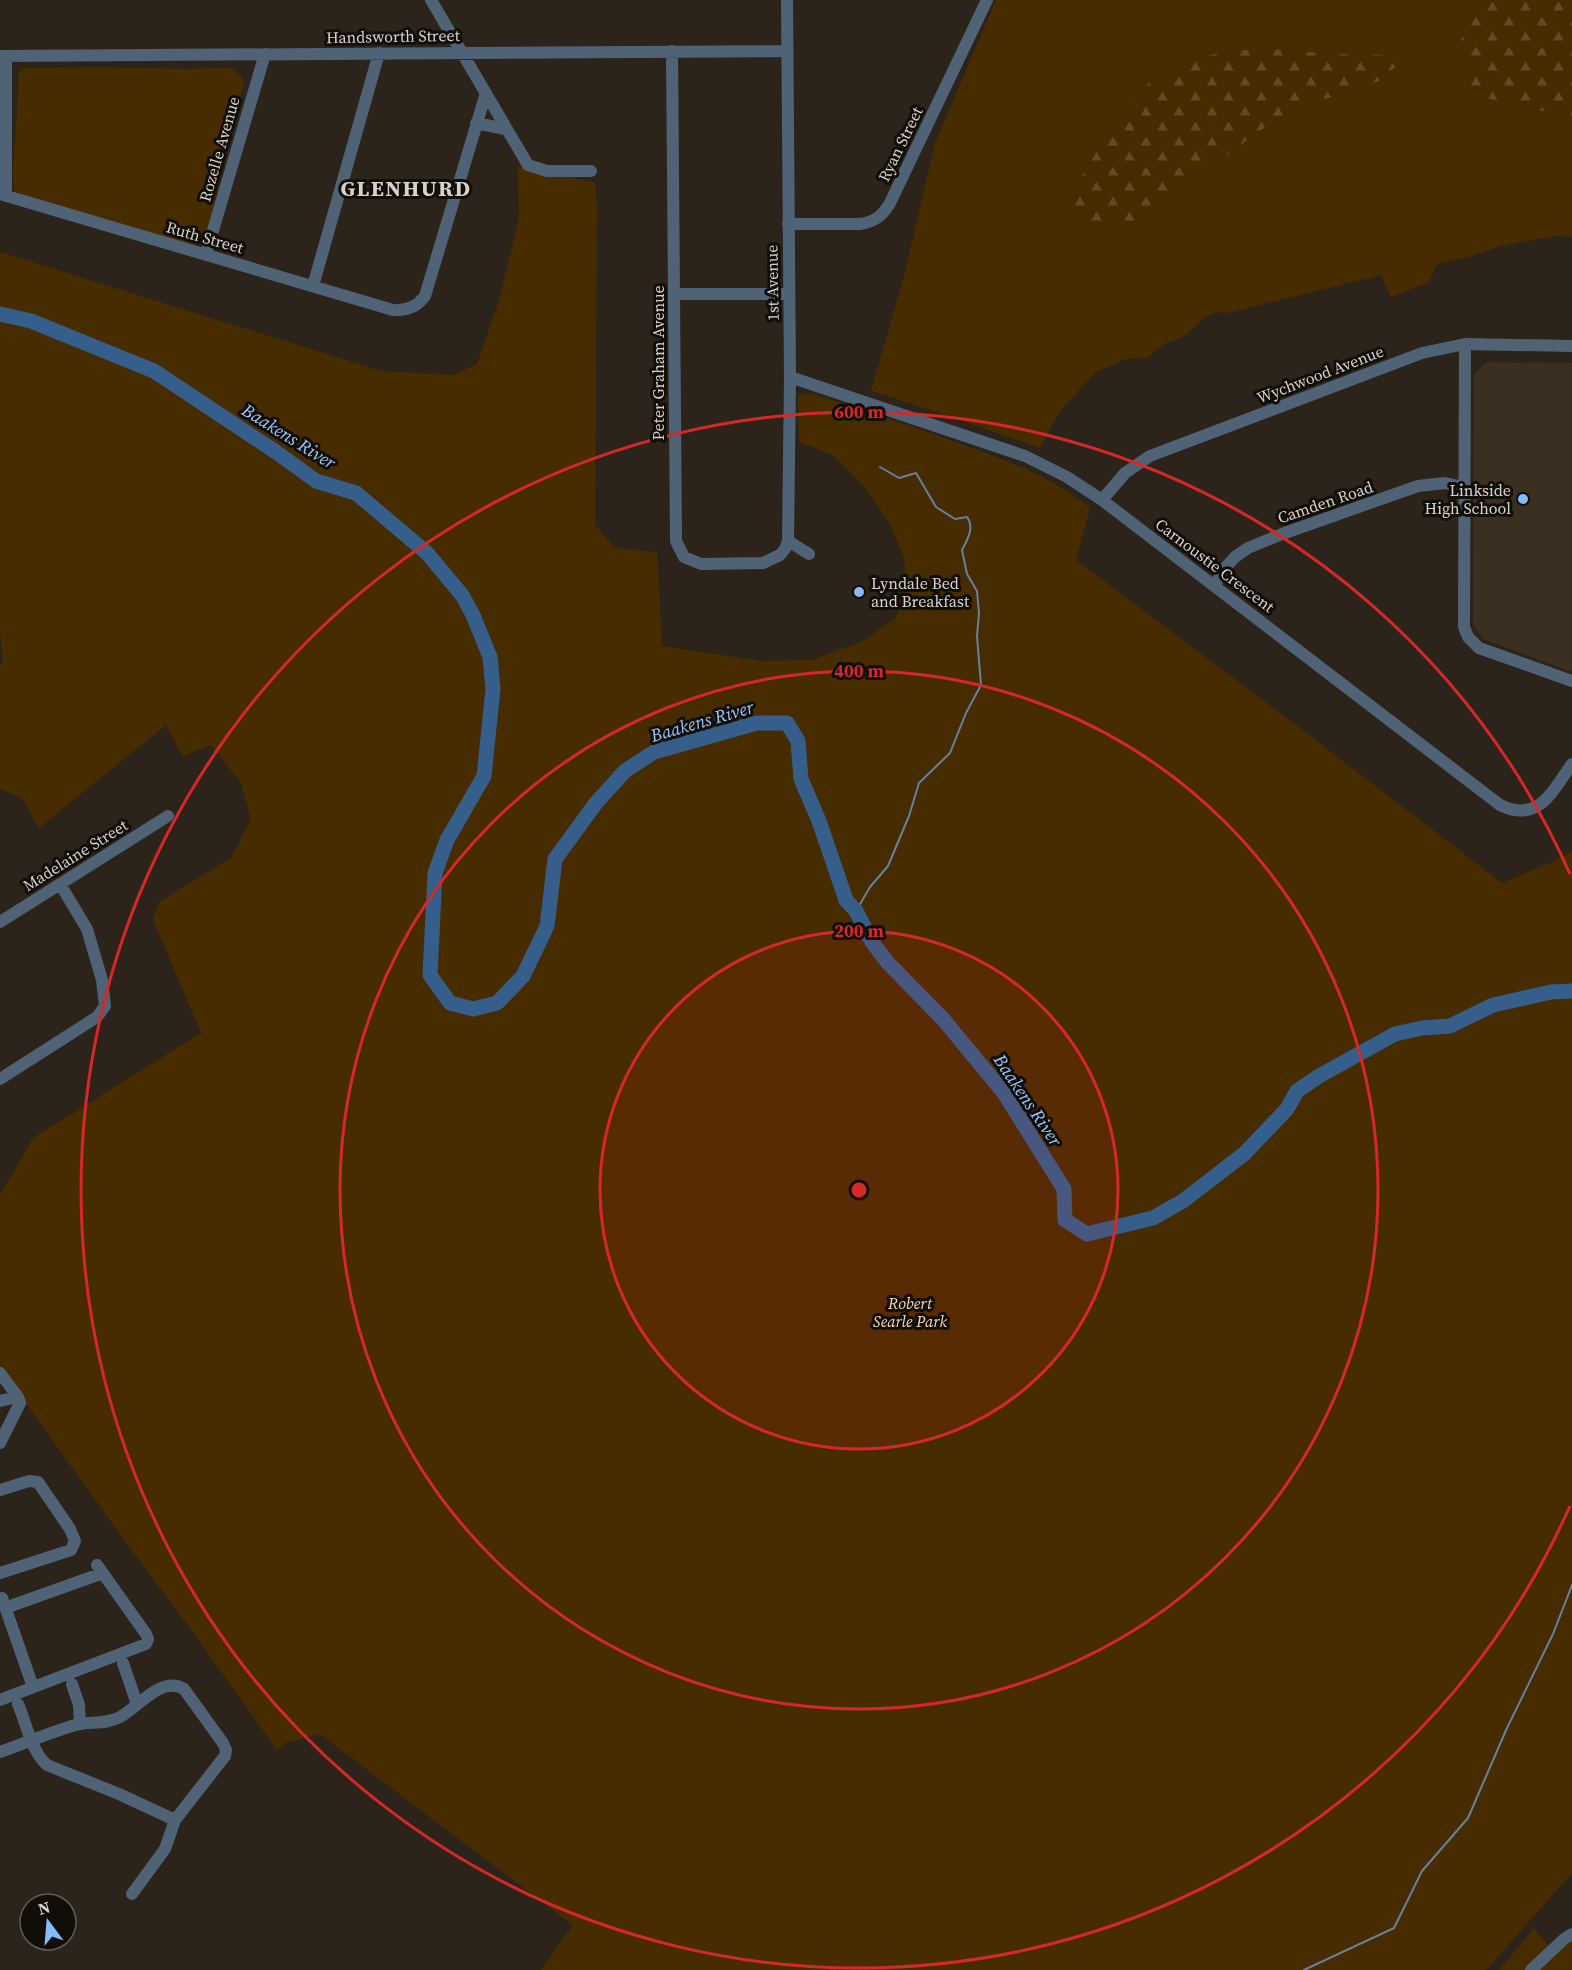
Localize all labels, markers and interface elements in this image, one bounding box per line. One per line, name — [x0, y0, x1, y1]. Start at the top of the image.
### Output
street label: Handsworth Street — [326, 24, 461, 48]
street label: Rozelle Avenue — [194, 94, 244, 204]
street label: Ryan Street — [872, 102, 928, 185]
district label: GLENHURD — [340, 173, 472, 203]
street label: Ruth Street — [164, 215, 247, 259]
street label: 1st Avenue — [760, 245, 784, 321]
street label: Peter Graham Avenue — [647, 285, 669, 441]
street label: Wychwood Avenue — [1253, 340, 1387, 408]
water label: Baakens River — [236, 397, 341, 475]
text: 600 m — [834, 399, 884, 424]
street label: Camden Road — [1274, 475, 1376, 529]
place label: Linkside High School — [1425, 479, 1511, 519]
marker: Linkside High School — [1516, 492, 1530, 506]
street label: Carnoustie Crescent — [1151, 513, 1280, 618]
place label: Lyndale Bed and Breakfast — [871, 572, 970, 612]
marker: Lyndale Bed and Breakfast — [852, 585, 866, 599]
text: 400 m — [834, 658, 884, 683]
water label: Baakens River — [647, 694, 757, 748]
street label: Madelaine Street — [18, 814, 132, 896]
text: 200 m — [834, 918, 884, 943]
water label: Baakens River — [987, 1048, 1069, 1152]
centre of rings — [849, 1180, 869, 1200]
park label: Robert Searle Park — [873, 1292, 947, 1332]
north arrow — [18, 1892, 78, 1952]
text: N — [35, 1895, 53, 1920]

